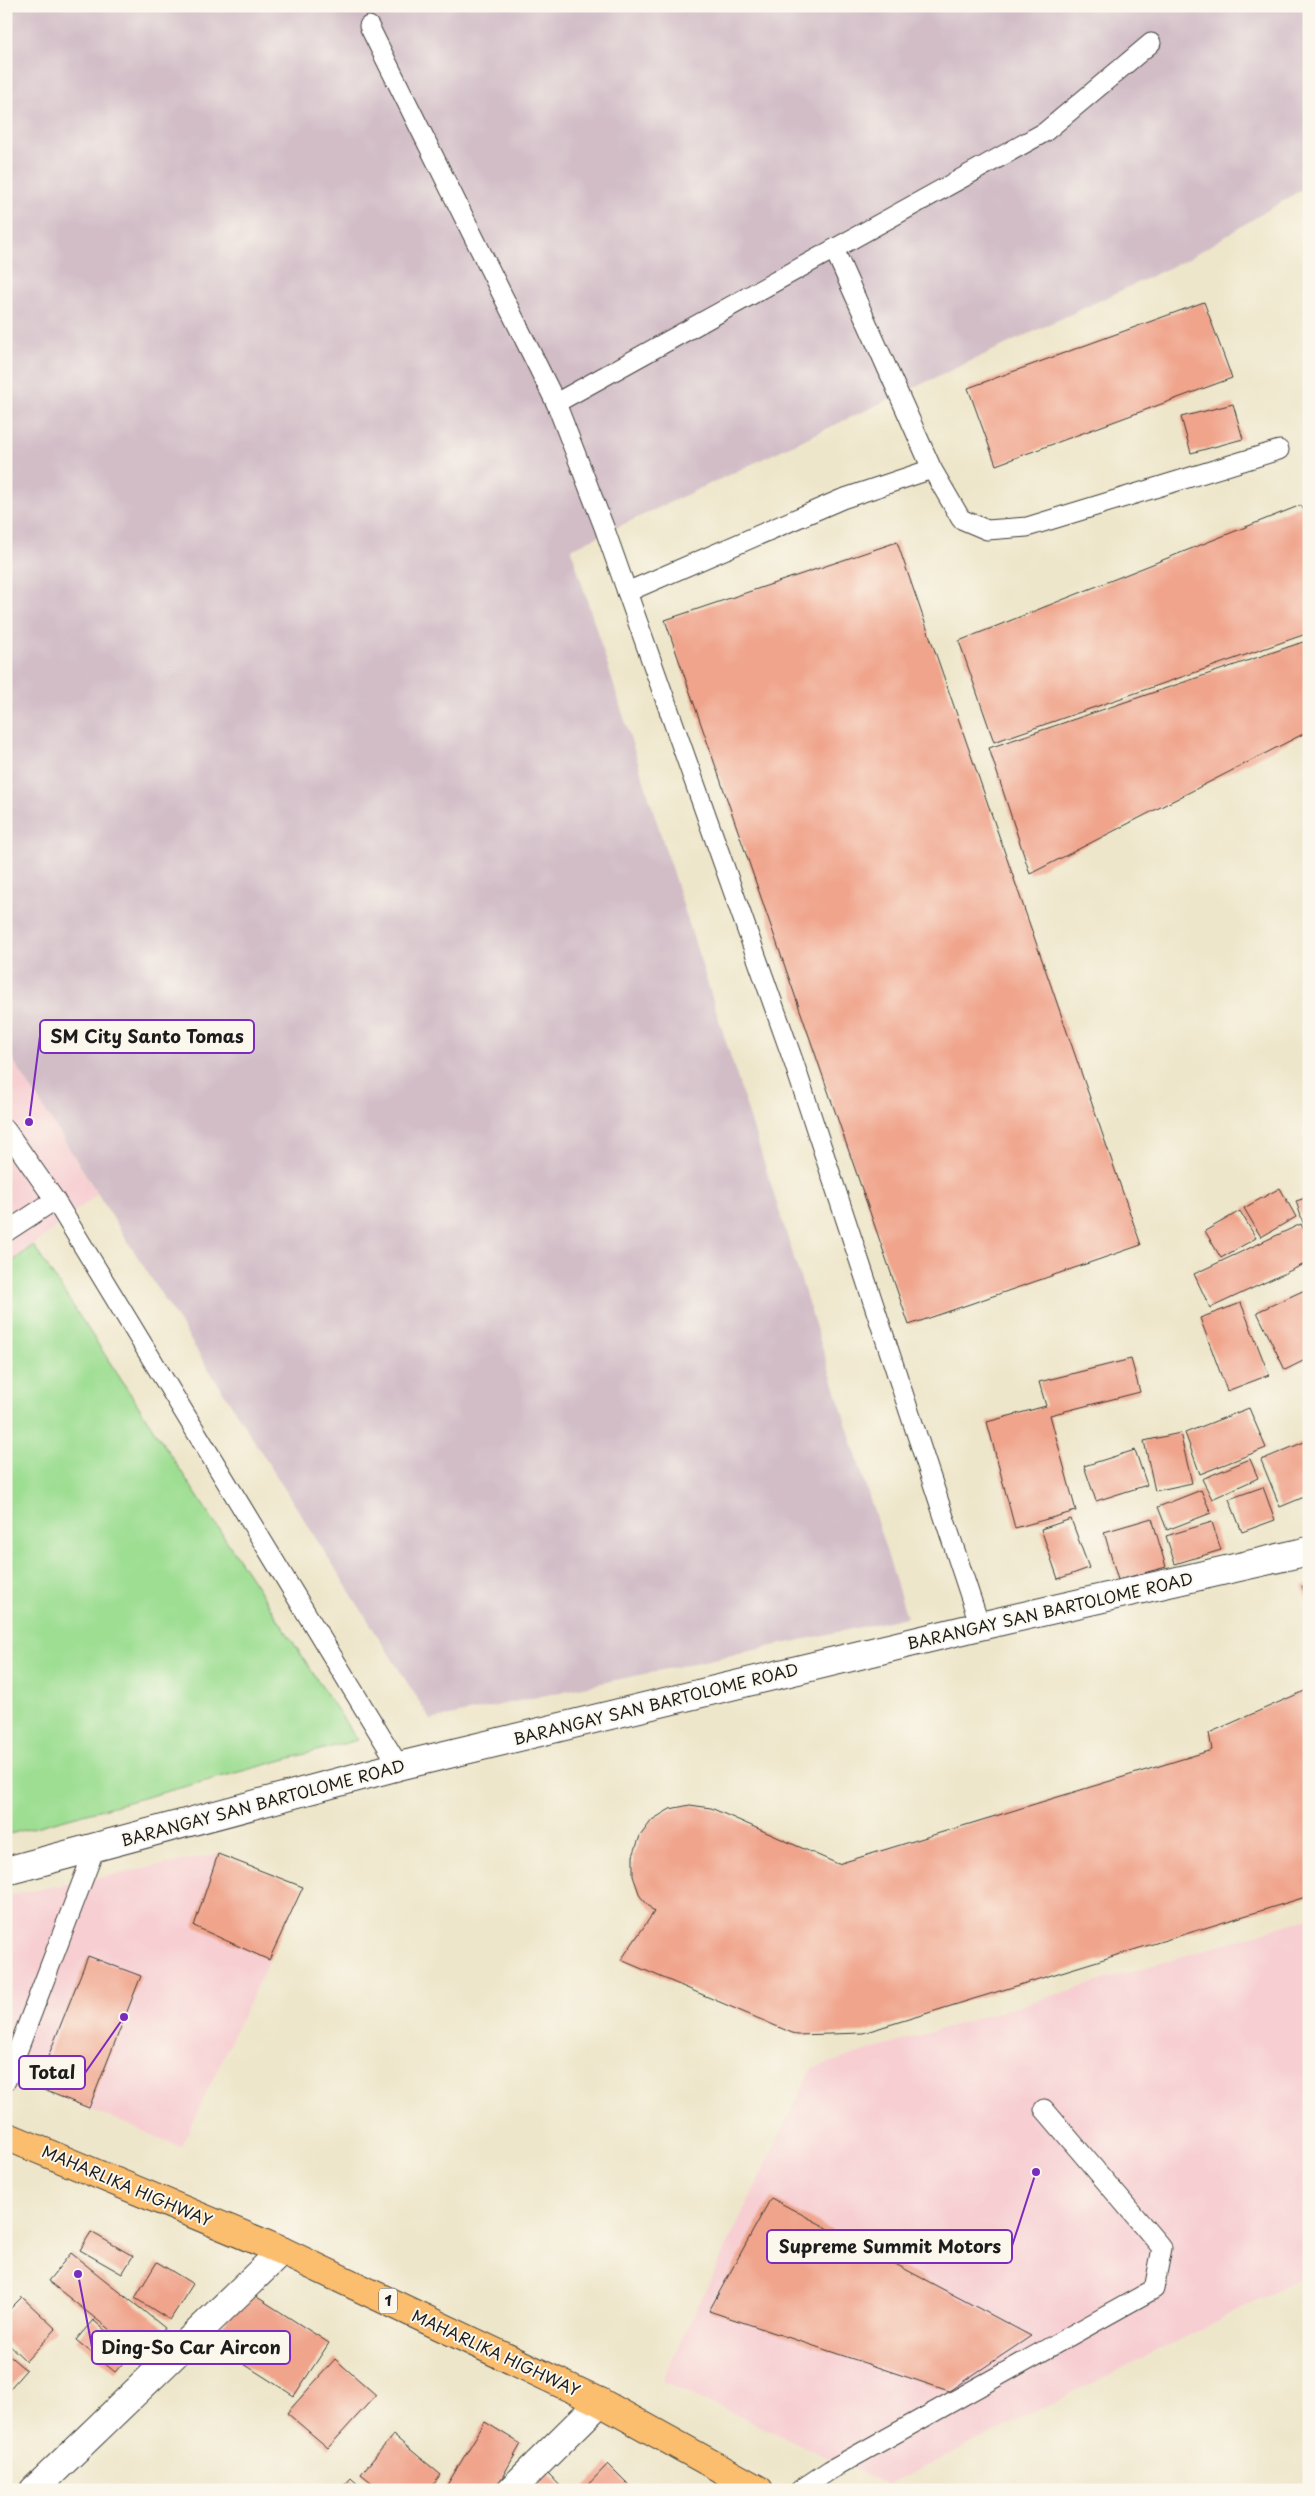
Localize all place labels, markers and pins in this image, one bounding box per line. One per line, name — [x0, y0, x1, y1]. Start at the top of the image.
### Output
callout: SM City Santo Tomas — [40, 1020, 254, 1053]
callout: Total — [19, 2056, 85, 2089]
callout: Supreme Summit Motors — [767, 2230, 1012, 2263]
callout: Ding-So Car Aircon — [92, 2331, 290, 2364]

